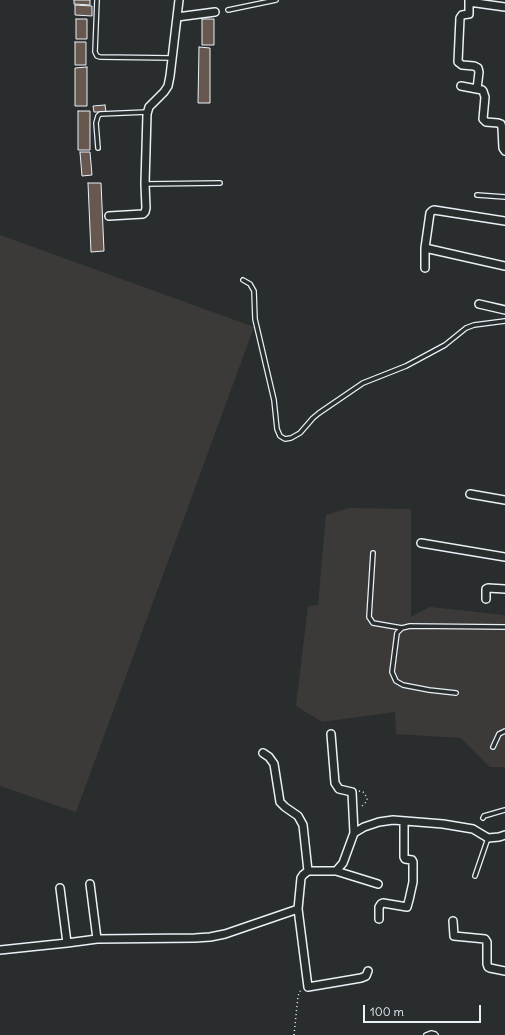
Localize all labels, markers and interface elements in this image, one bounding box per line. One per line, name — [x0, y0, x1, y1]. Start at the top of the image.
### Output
scale bar — [365, 997, 483, 1023]
text: 100 m — [370, 1004, 404, 1019]

